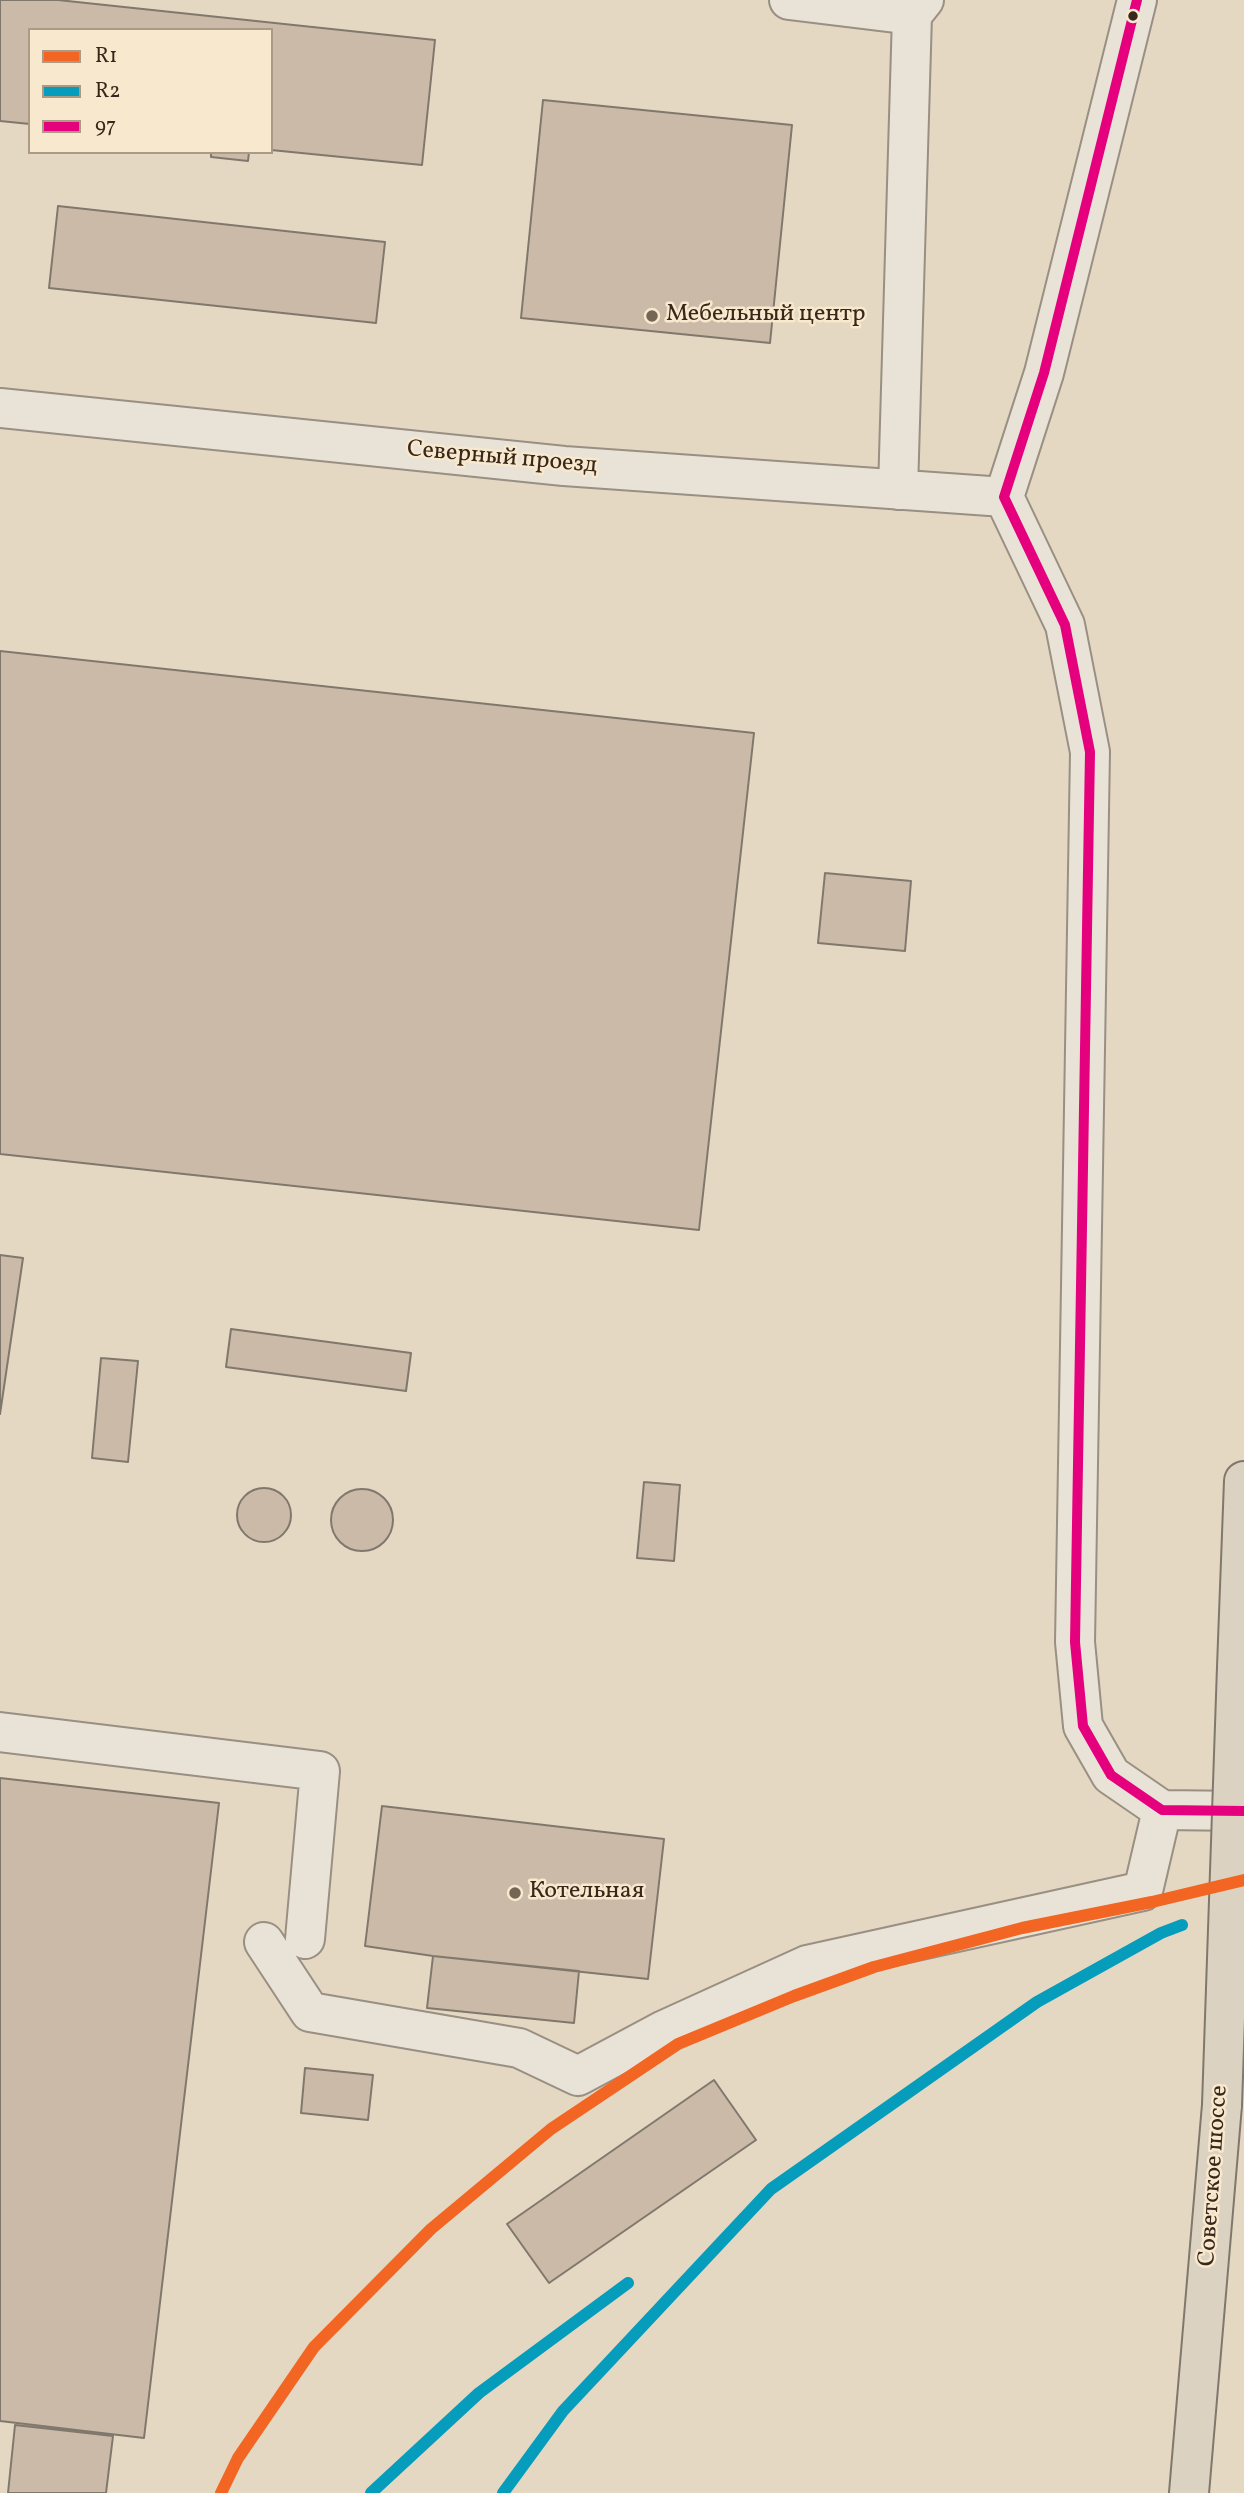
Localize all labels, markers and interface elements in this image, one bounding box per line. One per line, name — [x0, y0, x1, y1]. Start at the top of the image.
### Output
unlabelled marker — [1126, 9, 1140, 23]
legend — [28, 28, 273, 154]
text: R1 — [95, 42, 118, 71]
text: R2 — [95, 77, 121, 106]
text: 97 — [95, 112, 116, 141]
place label: Мебельный центр — [666, 302, 866, 330]
marker: Мебельный центр — [644, 308, 660, 324]
street label: Северный проезд — [406, 436, 598, 482]
place label: Котельная — [529, 1879, 644, 1907]
marker: Котельная — [507, 1885, 523, 1901]
street label: Советское шоссе — [1194, 2084, 1236, 2268]

